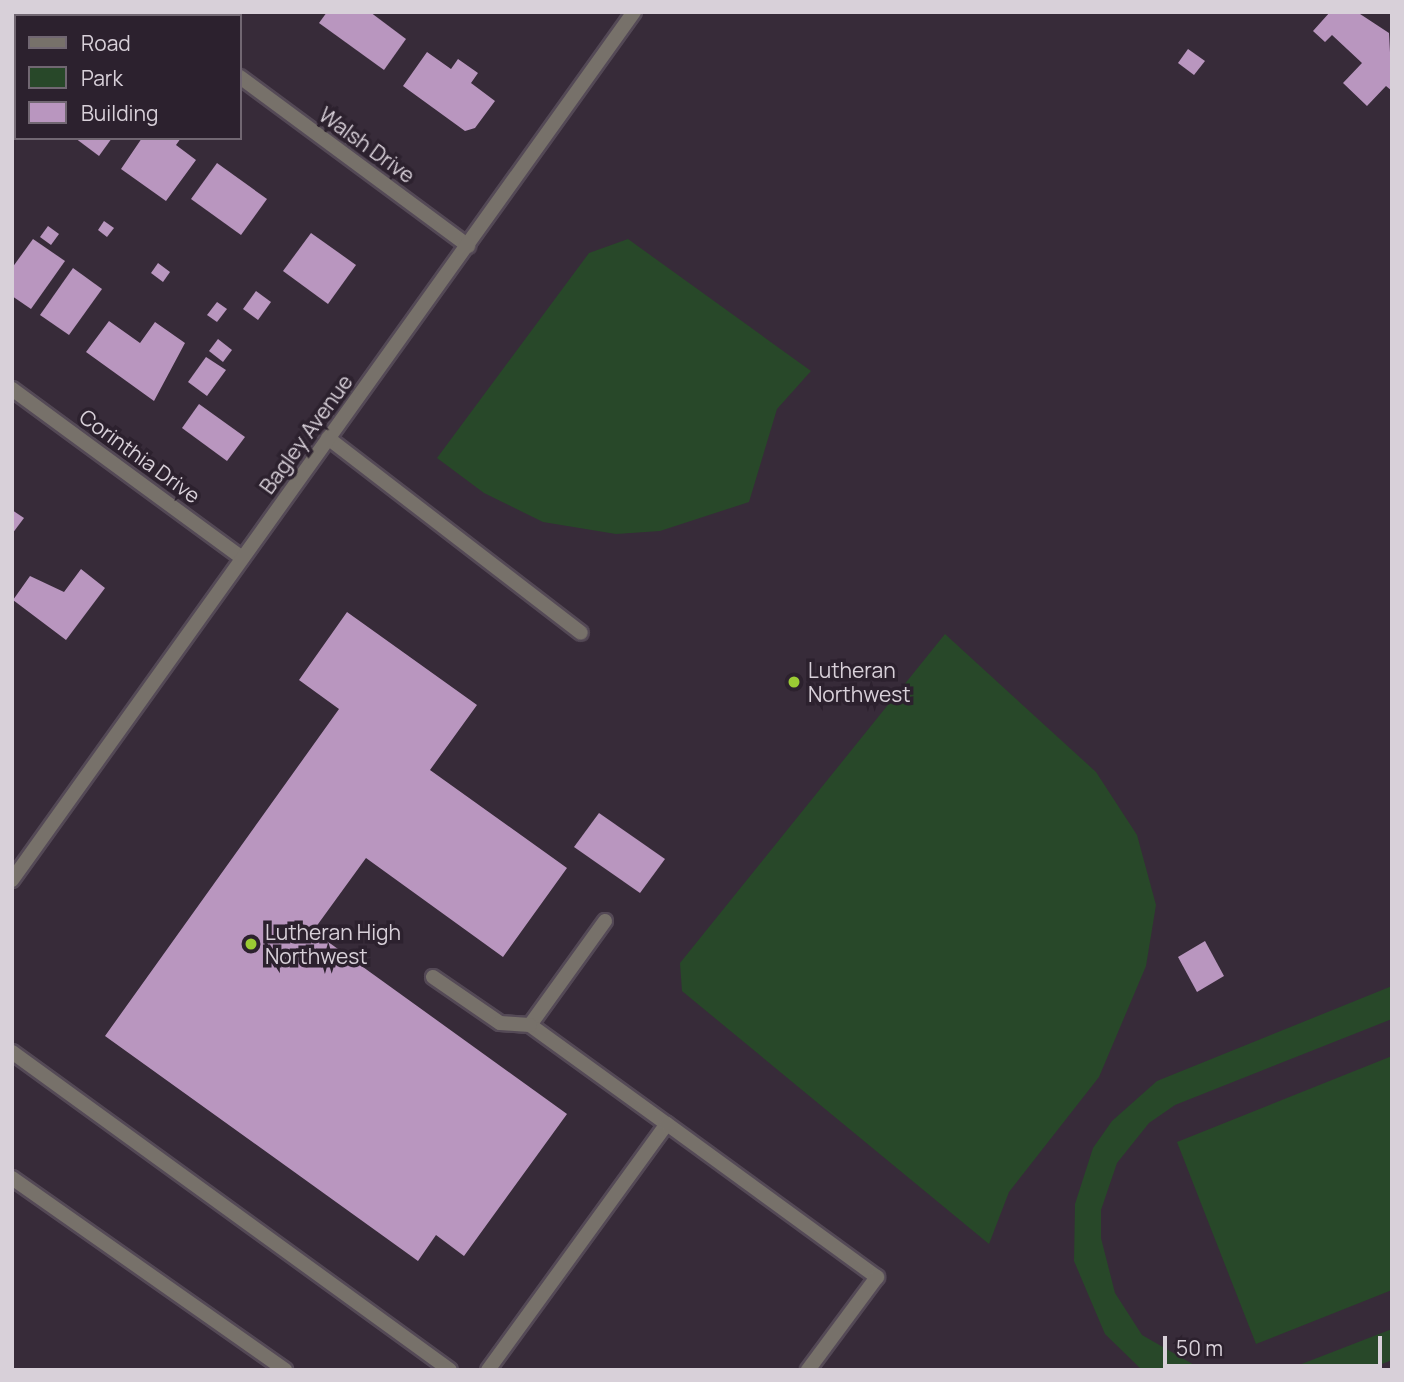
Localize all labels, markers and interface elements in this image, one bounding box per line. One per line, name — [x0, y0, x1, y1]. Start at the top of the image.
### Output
legend — [14, 14, 242, 140]
text: Road — [81, 29, 131, 57]
text: Park — [81, 64, 123, 92]
text: Building — [81, 99, 158, 127]
street label: Walsh Drive — [314, 102, 420, 188]
street label: Bagley Avenue — [254, 370, 358, 498]
street label: Corinthia Drive — [75, 404, 205, 508]
place label: Lutheran Northwest — [808, 657, 911, 707]
marker: Lutheran Northwest — [786, 674, 802, 690]
place label: Lutheran High Northwest — [265, 919, 401, 969]
marker: Lutheran High Northwest — [243, 936, 259, 952]
scale bar — [1166, 1322, 1385, 1366]
text: 50 m — [1176, 1334, 1223, 1362]

